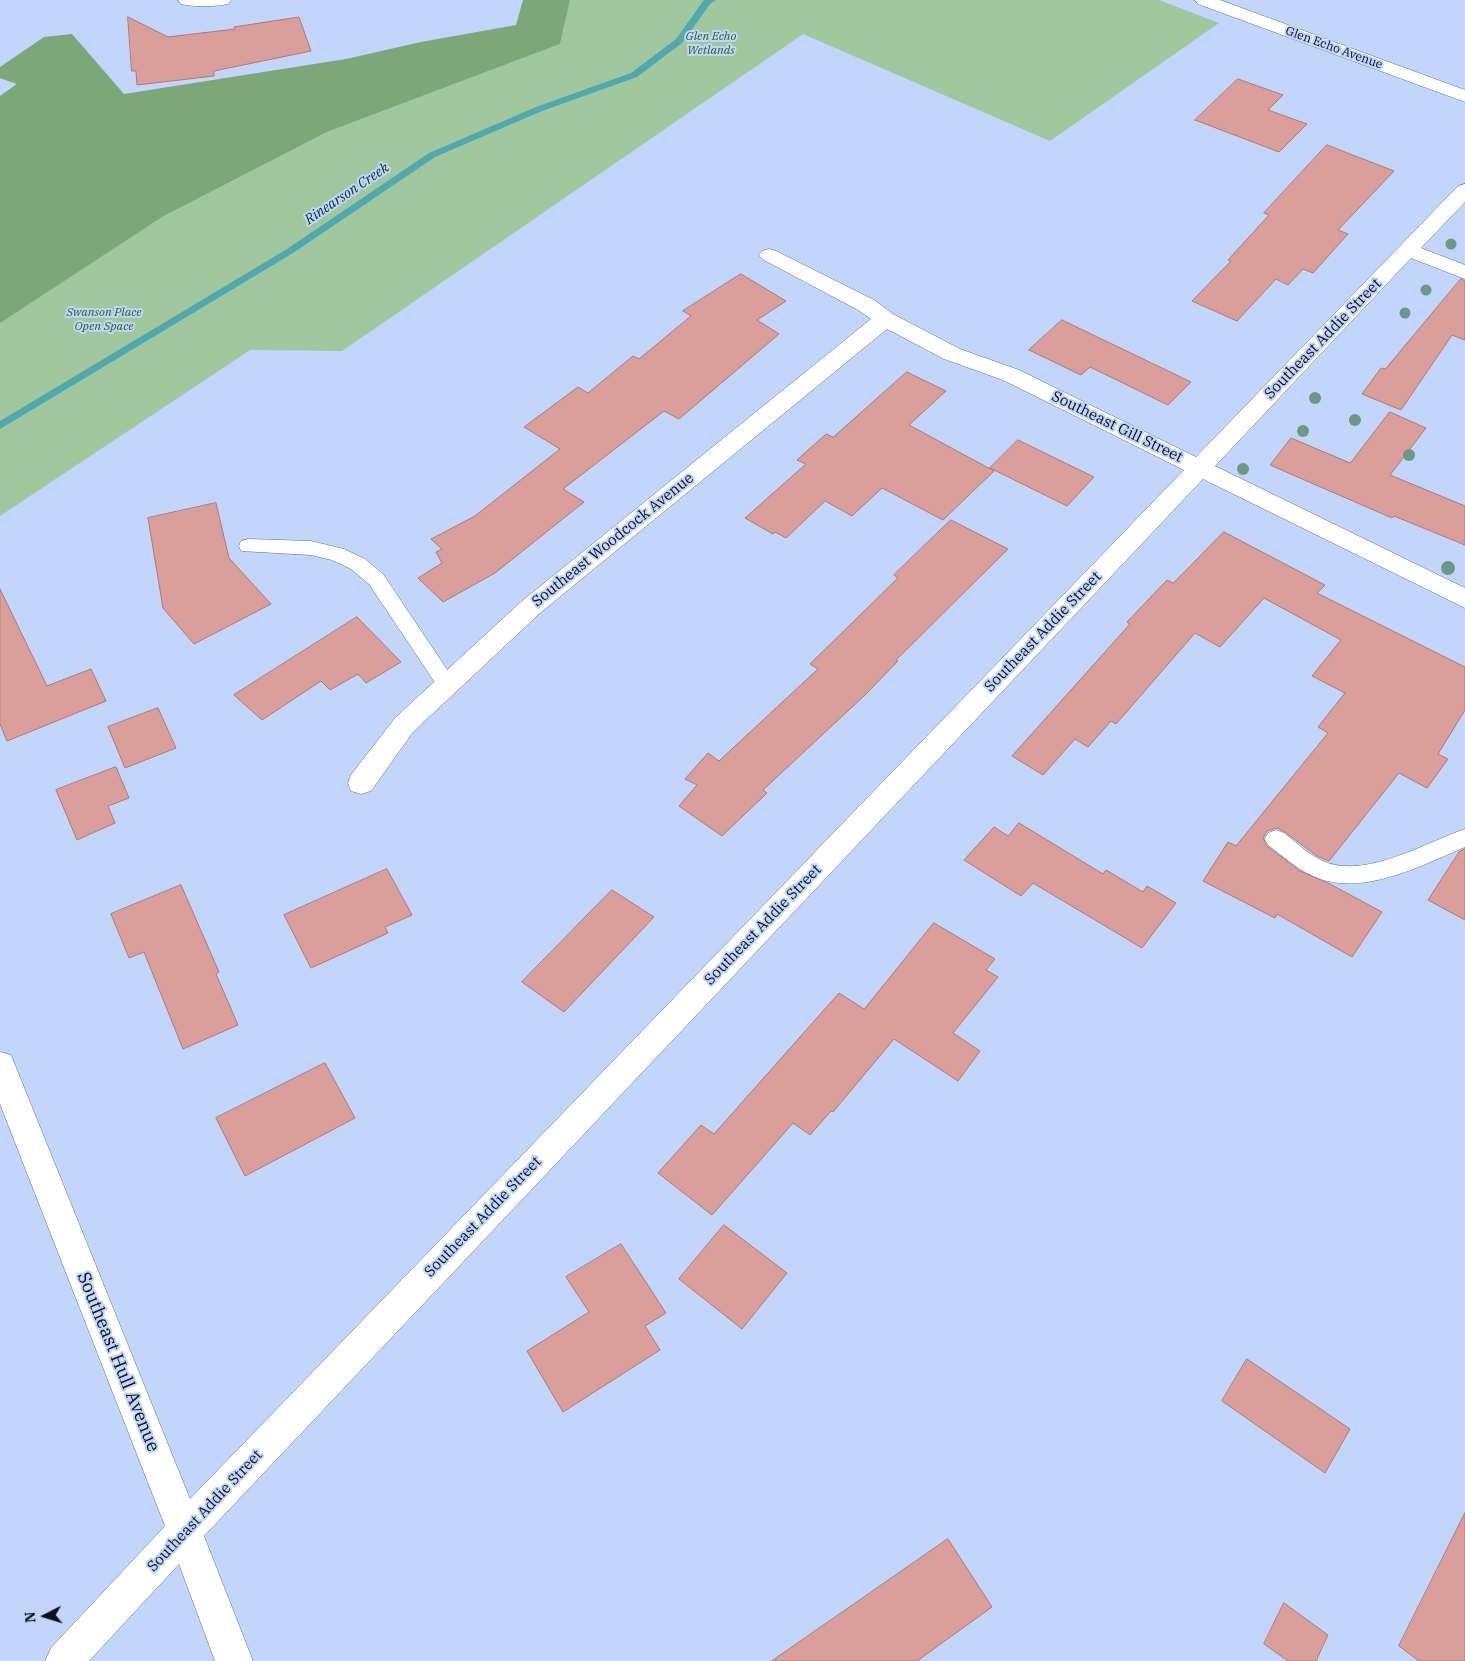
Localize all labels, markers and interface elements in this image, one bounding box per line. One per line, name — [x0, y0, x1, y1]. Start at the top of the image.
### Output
street label: Glen Echo Avenue — [1284, 24, 1384, 72]
park label: Glen Echo Wetlands — [686, 30, 736, 58]
water label: Rinearson Creek — [302, 160, 392, 228]
street label: Southeast Addie Street — [1261, 275, 1385, 403]
park label: Swanson Place Open Space — [66, 306, 142, 334]
street label: Southeast Gill Street — [1048, 387, 1186, 467]
street label: Southeast Woodcock Avenue — [529, 469, 697, 611]
street label: Southeast Addie Street — [981, 568, 1105, 696]
street label: Southeast Addie Street — [701, 861, 825, 989]
street label: Southeast Addie Street — [421, 1153, 545, 1281]
street label: Southeast Hull Avenue — [72, 1269, 164, 1455]
street label: Southeast Addie Street — [144, 1446, 266, 1576]
north arrow — [20, 1591, 70, 1641]
text: N — [21, 1611, 40, 1624]

